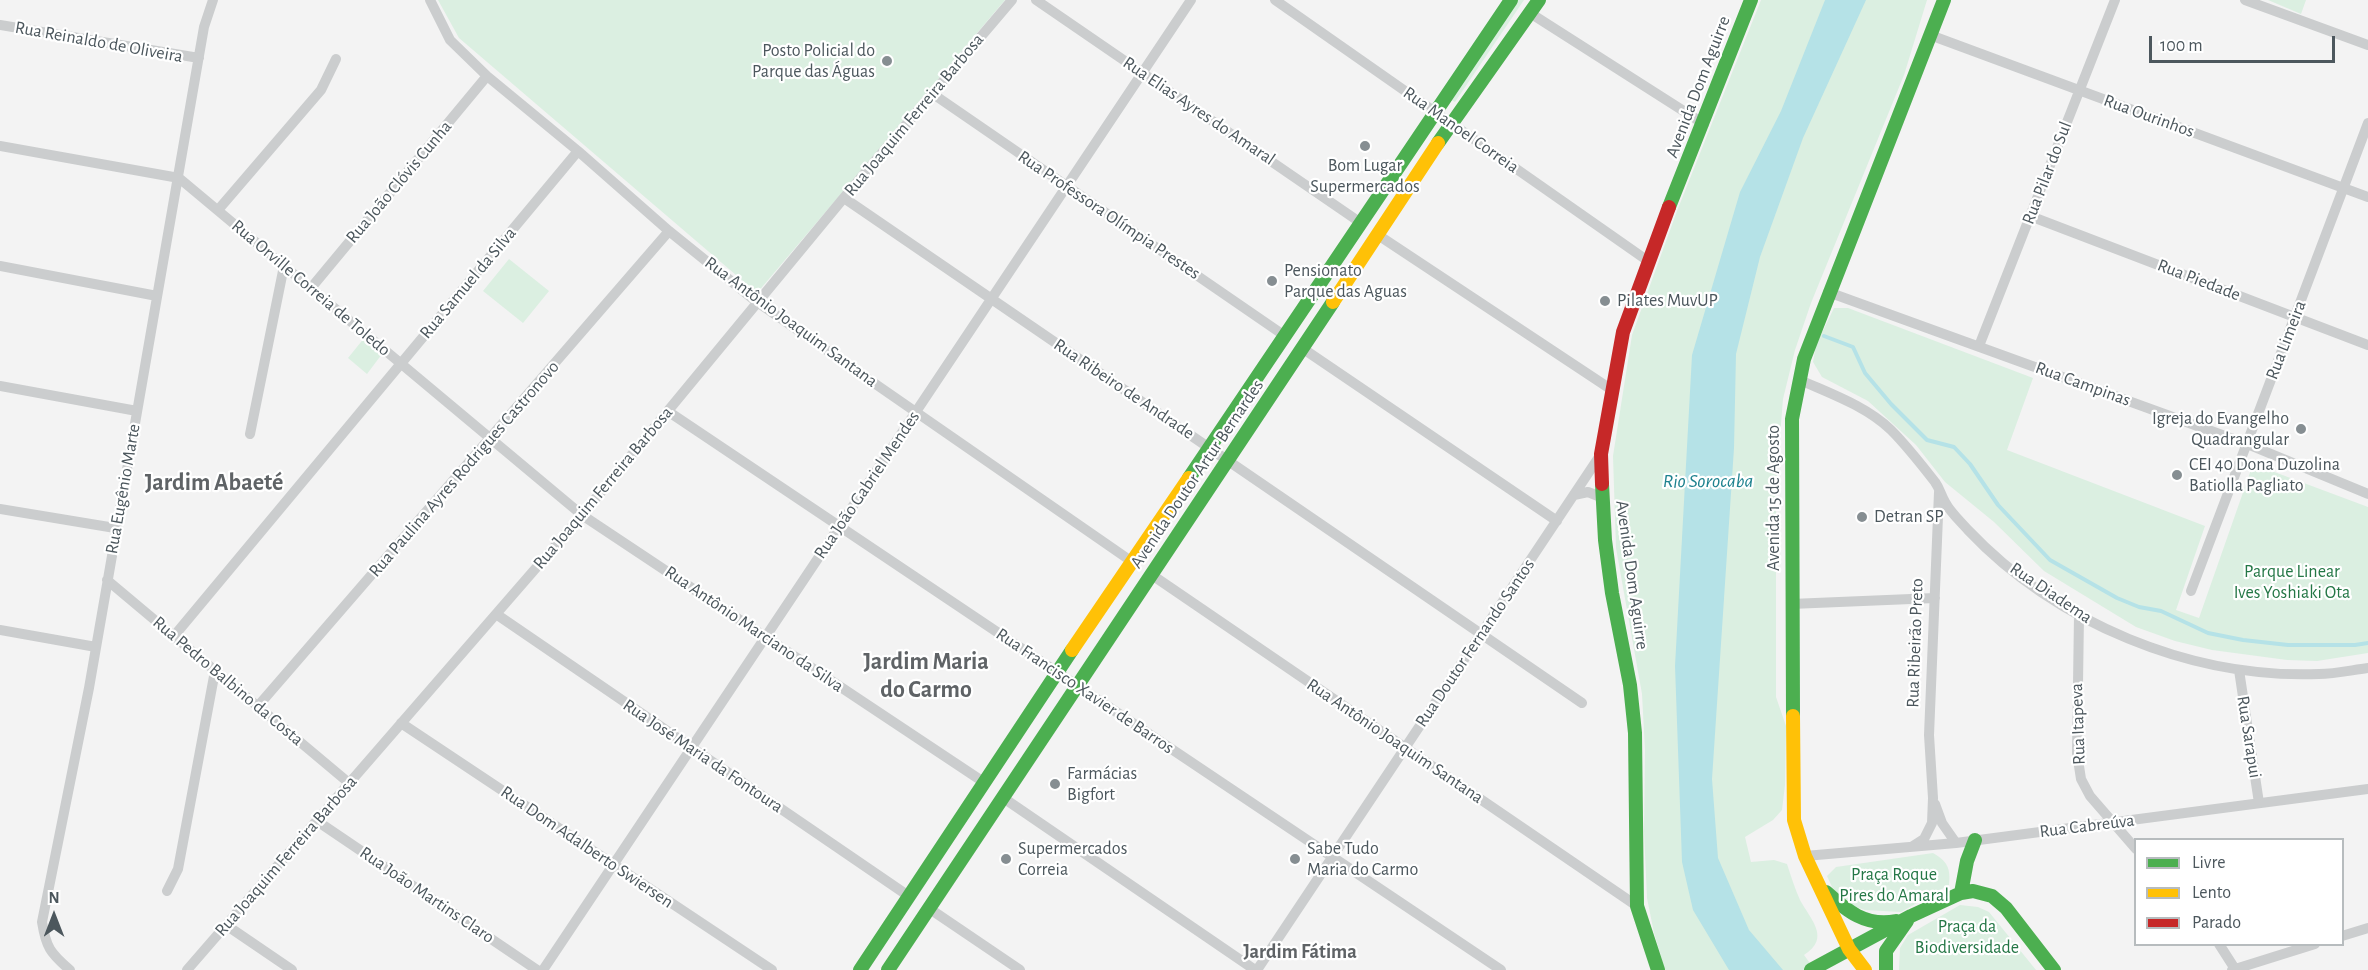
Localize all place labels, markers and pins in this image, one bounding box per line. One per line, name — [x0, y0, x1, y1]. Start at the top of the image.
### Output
place label: Posto Policial do Parque das Águas — [752, 40, 875, 82]
marker: Posto Policial do Parque das Águas — [880, 54, 894, 68]
marker: Bom Lugar Supermercados — [1358, 139, 1372, 153]
place label: Bom Lugar Supermercados — [1310, 155, 1420, 198]
place label: Pensionato Parque das Aguas — [1284, 260, 1407, 302]
marker: Pensionato Parque das Aguas — [1265, 274, 1279, 288]
place label: Pilates MuvUP — [1617, 290, 1718, 312]
marker: Pilates MuvUP — [1598, 294, 1612, 308]
place label: Igreja do Evangelho Quadrangular — [2152, 408, 2289, 450]
marker: Igreja do Evangelho Quadrangular — [2294, 422, 2308, 436]
place label: CEI 40 Dona Duzolina Batiolla Pagliato — [2189, 454, 2340, 496]
marker: CEI 40 Dona Duzolina Batiolla Pagliato — [2170, 468, 2184, 482]
place label: Detran SP — [1874, 506, 1944, 528]
marker: Detran SP — [1855, 510, 1869, 524]
place label: Farmácias Bigfort — [1067, 763, 1137, 806]
marker: Farmácias Bigfort — [1048, 777, 1062, 791]
place label: Supermercados Correia — [1018, 838, 1127, 880]
place label: Sabe Tudo Maria do Carmo — [1307, 838, 1418, 880]
marker: Supermercados Correia — [999, 852, 1013, 866]
marker: Sabe Tudo Maria do Carmo — [1288, 852, 1302, 866]

